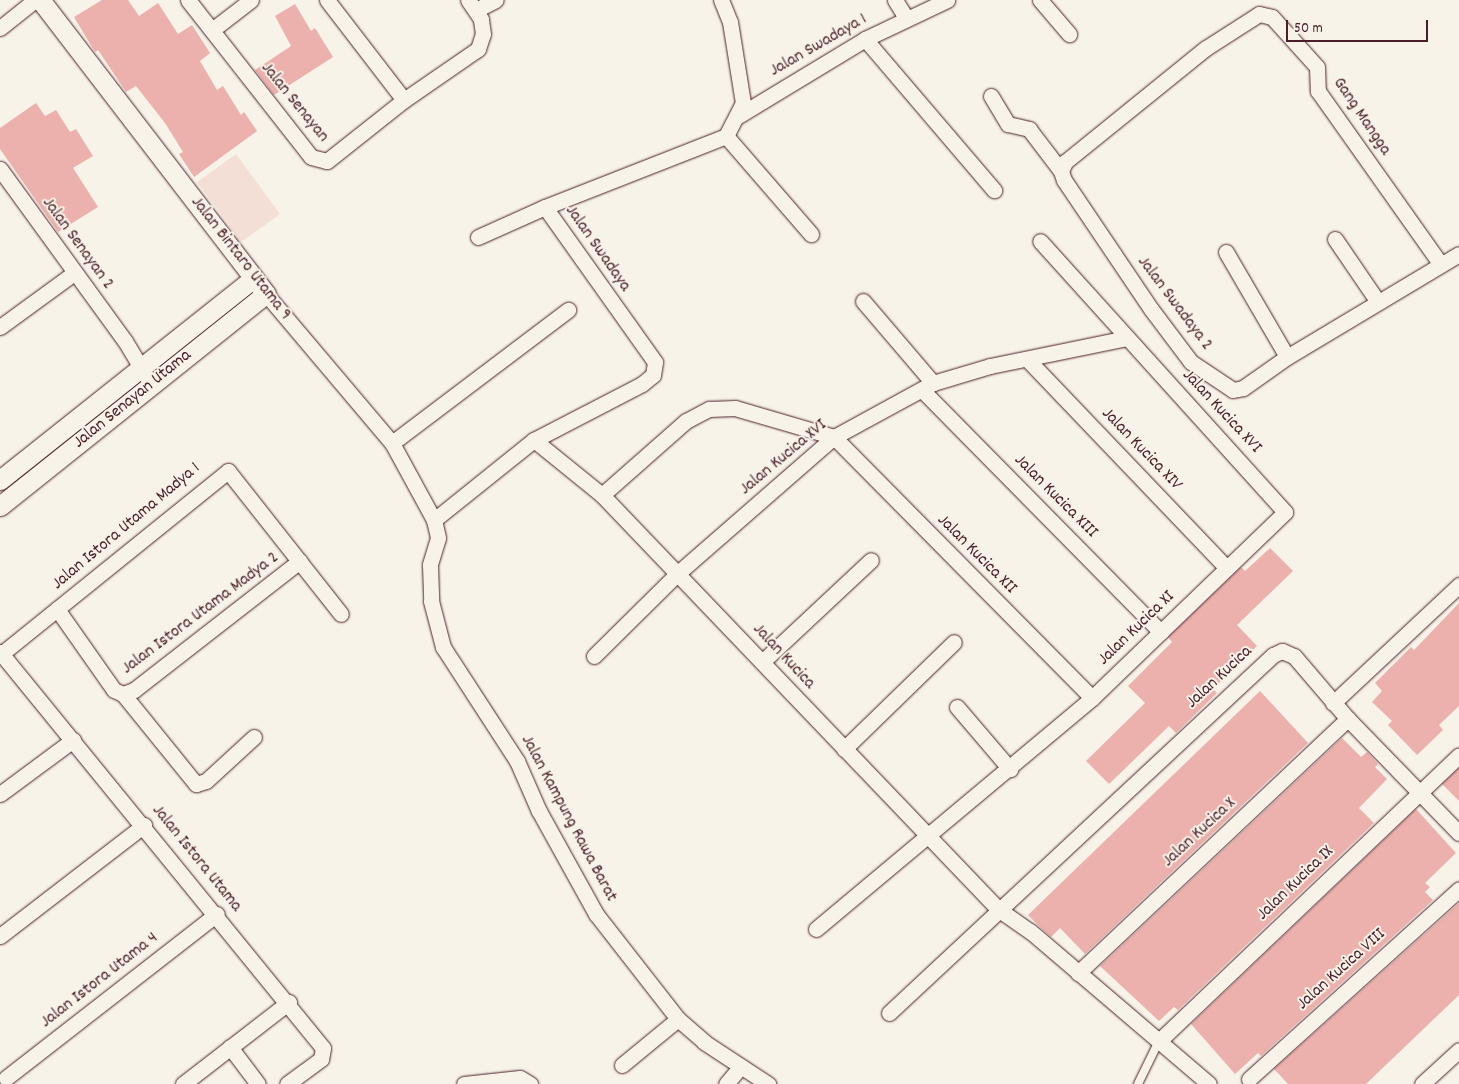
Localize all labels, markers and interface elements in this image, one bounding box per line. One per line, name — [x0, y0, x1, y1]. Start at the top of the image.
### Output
street label: Jalan Swadaya 1 — [766, 9, 872, 83]
scale bar — [1289, 10, 1432, 42]
text: 50 m — [1294, 18, 1323, 40]
street label: Jalan Senayan — [255, 59, 333, 147]
street label: Gang Mangga — [1327, 74, 1395, 160]
street label: Jalan Bintaro Utama 9 — [185, 193, 295, 325]
street label: Jalan Senayan 2 — [36, 194, 118, 294]
street label: Jalan Swadaya — [559, 202, 635, 296]
street label: Jalan Swadaya 2 — [1131, 252, 1217, 356]
street label: Jalan Senayan Utama — [70, 346, 196, 454]
street label: Jalan Kucica XVI — [1177, 365, 1265, 459]
street label: Jalan Kucica XIV — [1096, 404, 1186, 496]
street label: Jalan Kucica XVI — [736, 415, 832, 501]
street label: Jalan Kucica XIII — [1009, 451, 1101, 543]
street label: Jalan Istora Utama Madya 1 — [48, 459, 206, 595]
street label: Jalan Kucica XII — [932, 511, 1020, 599]
street label: Jalan Istora Utama Madya 2 — [118, 548, 284, 680]
street label: Jalan Kucica XI — [1094, 587, 1180, 671]
street label: Jalan Kucica — [747, 619, 819, 695]
street label: Jalan Kucica — [1182, 642, 1258, 714]
street label: Jalan Kampung Rawa Barat — [515, 732, 621, 906]
street label: Jalan Kucica X — [1159, 793, 1241, 873]
street label: Jalan Istora Utama — [146, 801, 246, 917]
street label: Jalan Kucica IX — [1253, 842, 1339, 926]
street label: Jalan Kucica VIII — [1293, 925, 1391, 1015]
street label: Jalan Istora Utama 4 — [37, 928, 163, 1034]

